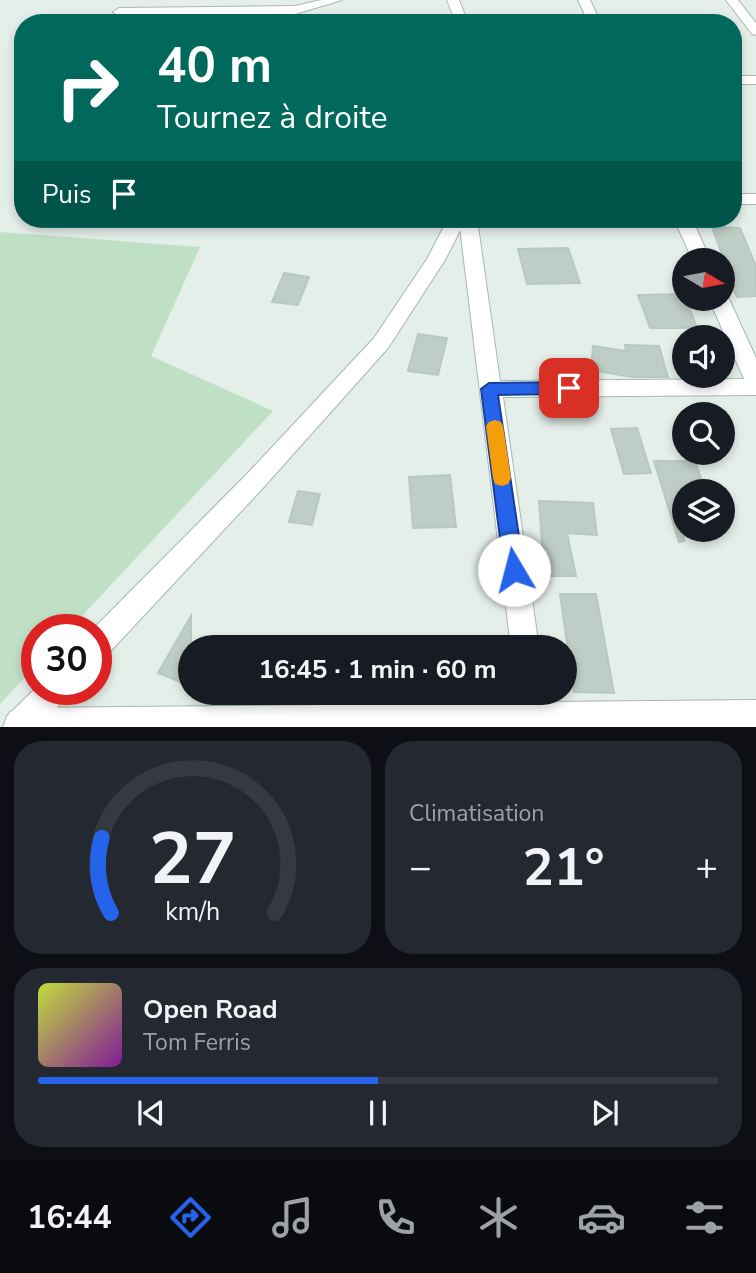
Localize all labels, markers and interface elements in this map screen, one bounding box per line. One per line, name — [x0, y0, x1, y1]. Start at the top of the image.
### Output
text: 40 m — [157, 32, 272, 99]
icon: right — [42, 42, 133, 133]
text: Tournez à droite — [157, 96, 388, 139]
icon: arrive — [105, 175, 143, 213]
text: Puis — [42, 177, 91, 212]
north arrow — [672, 248, 735, 312]
map controls — [672, 248, 735, 542]
button: sound — [672, 325, 735, 388]
pin — [539, 358, 599, 418]
icon: arrive — [550, 369, 588, 407]
button: search — [672, 402, 735, 465]
button: layers — [672, 479, 735, 542]
position arrow — [477, 533, 551, 607]
speed limit sign: 30 — [21, 614, 112, 705]
text: 16:45 · 1 min · 60 m — [258, 652, 497, 687]
text: Climatisation — [409, 798, 544, 829]
text: 27 — [149, 810, 236, 910]
text: 21° — [522, 832, 605, 903]
text: − — [409, 842, 432, 893]
text: + — [695, 842, 718, 893]
text: km/h — [165, 895, 220, 929]
text: Open Road — [143, 992, 278, 1027]
text: Tom Ferris — [143, 1027, 251, 1058]
icon: previous — [132, 1094, 170, 1132]
icon: pause — [359, 1094, 397, 1132]
icon: next — [586, 1094, 624, 1132]
icon: directions — [166, 1193, 215, 1242]
icon: music — [268, 1193, 317, 1242]
icon: phone — [371, 1193, 420, 1242]
icon: climate — [474, 1193, 523, 1242]
icon: car — [577, 1193, 626, 1242]
icon: filters — [680, 1193, 729, 1242]
text: 16:44 — [27, 1196, 112, 1239]

